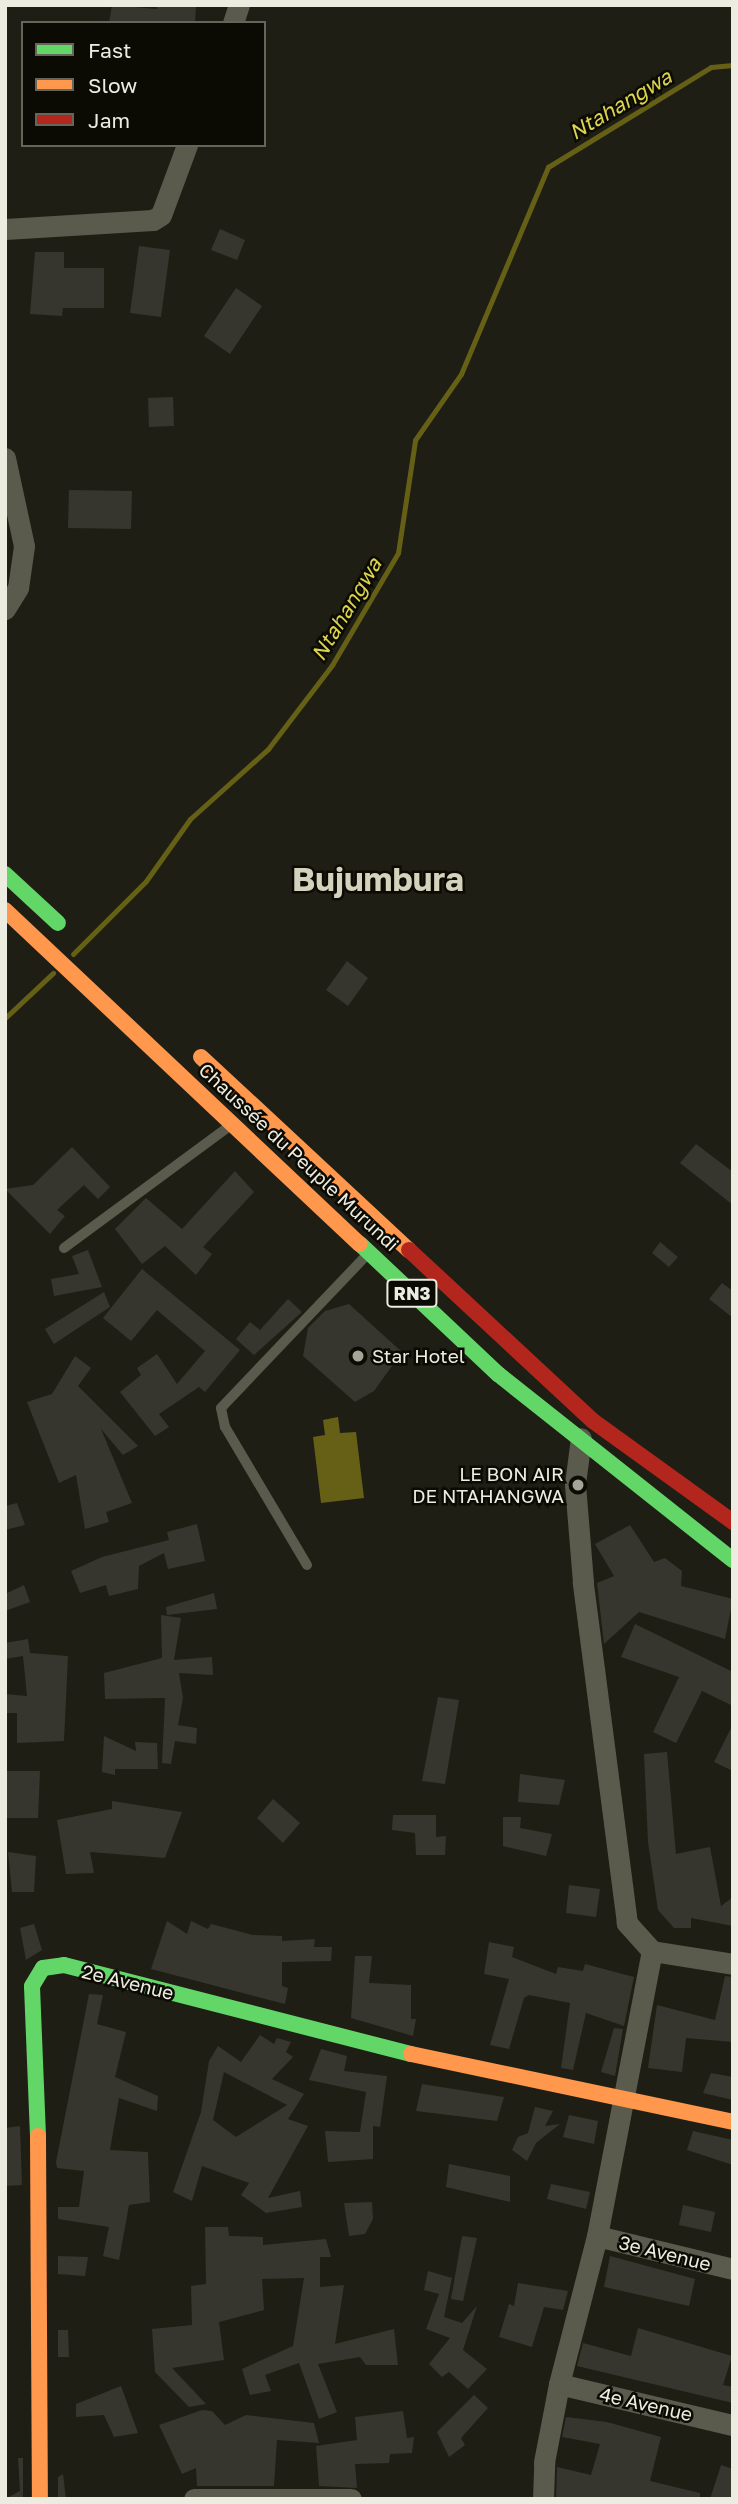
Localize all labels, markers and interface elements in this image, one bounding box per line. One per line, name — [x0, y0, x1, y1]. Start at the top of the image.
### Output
legend — [21, 21, 266, 147]
text: Fast — [88, 37, 131, 63]
water label: Ntahangwa — [564, 64, 676, 144]
text: Slow — [88, 72, 137, 98]
text: Jam — [88, 107, 130, 133]
water label: Ntahangwa — [306, 553, 386, 665]
district label: Bujumbura — [292, 859, 464, 899]
street label: Chaussée du Peuple Murundi — [194, 1058, 404, 1256]
road number: RN3 — [386, 1278, 438, 1308]
place label: Star Hotel — [372, 1345, 465, 1367]
marker: Star Hotel — [350, 1348, 366, 1364]
place label: LE BON AIR DE NTAHANGWA — [412, 1463, 564, 1507]
marker: LE BON AIR DE NTAHANGWA — [570, 1477, 586, 1493]
street label: 2e Avenue — [80, 1960, 176, 2004]
street label: 3e Avenue — [617, 2231, 713, 2275]
street label: 4e Avenue — [597, 2382, 695, 2426]

